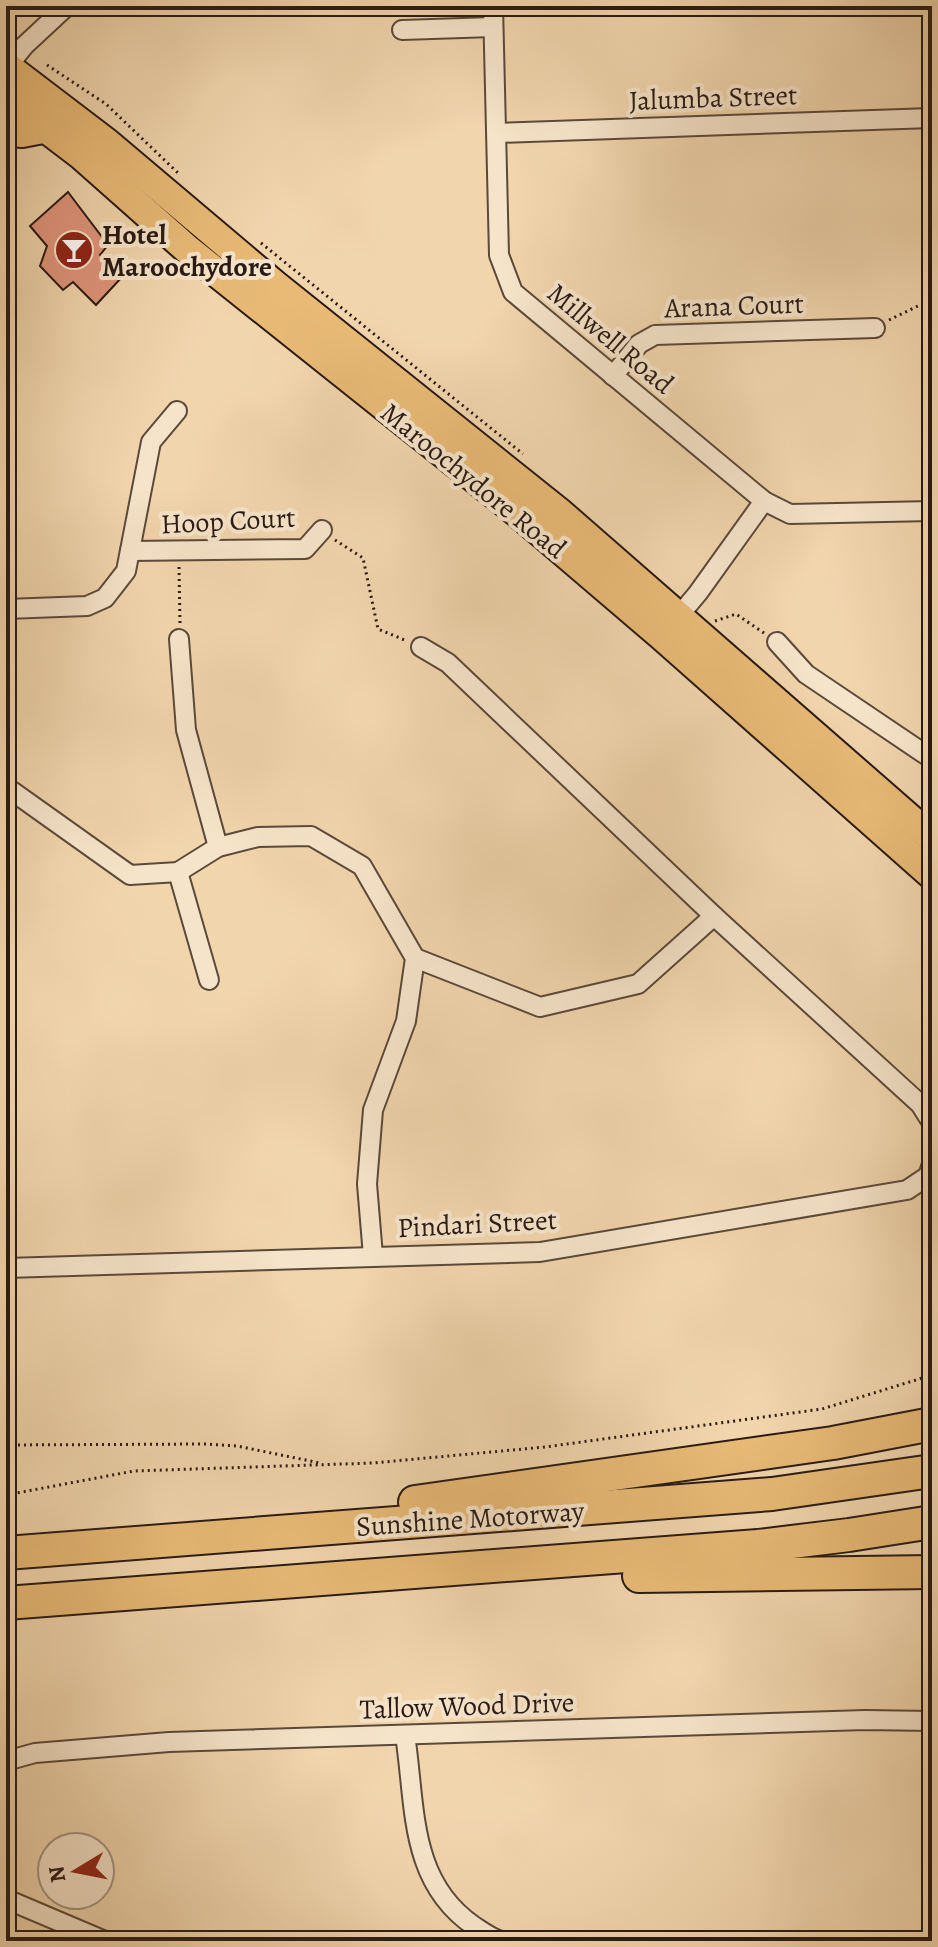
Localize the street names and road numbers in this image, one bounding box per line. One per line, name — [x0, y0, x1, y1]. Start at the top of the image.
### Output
street label: Jalumba Street — [628, 76, 798, 120]
street label: Millwell Road — [539, 275, 682, 404]
street label: Arana Court — [663, 285, 804, 327]
street label: Maroochydore Road — [372, 394, 575, 568]
street label: Hoop Court — [160, 498, 296, 543]
street label: Pindari Street — [396, 1201, 558, 1247]
street label: Sunshine Motorway — [355, 1492, 586, 1546]
street label: Tallow Wood Drive — [359, 1683, 575, 1729]

